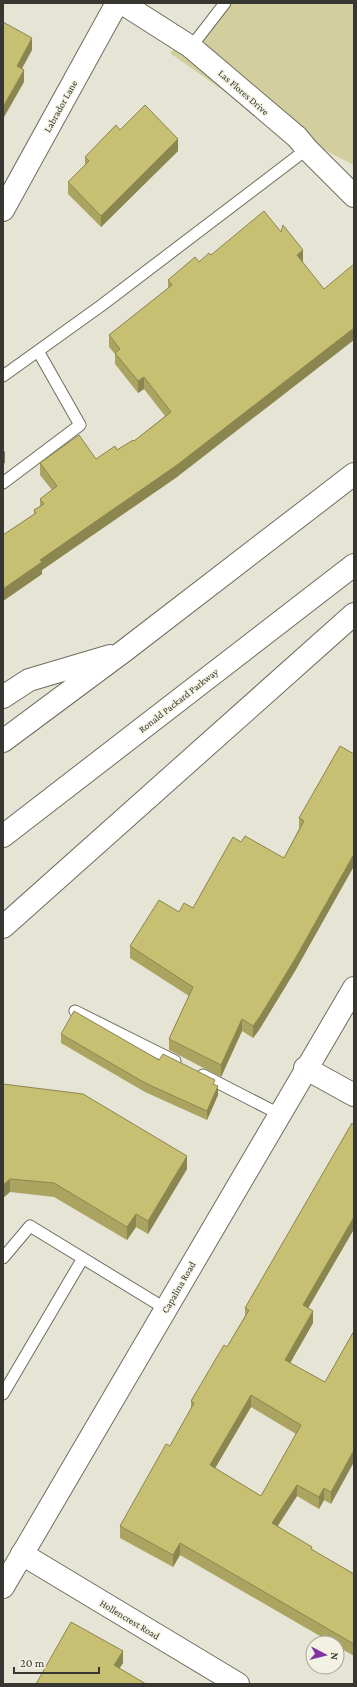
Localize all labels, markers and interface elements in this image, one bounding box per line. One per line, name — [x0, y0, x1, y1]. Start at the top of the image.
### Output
street label: Las Flores Drive — [216, 67, 272, 118]
street label: Labrador Lane — [42, 78, 80, 134]
street label: Ronald Packard Parkway — [136, 666, 220, 735]
street label: Capalina Road — [159, 1259, 198, 1315]
street label: Hollencrest Road — [98, 1597, 162, 1642]
north arrow — [305, 1635, 345, 1675]
scale bar — [14, 1649, 99, 1675]
text: N — [328, 1652, 341, 1661]
text: 20 m — [20, 1656, 45, 1670]

